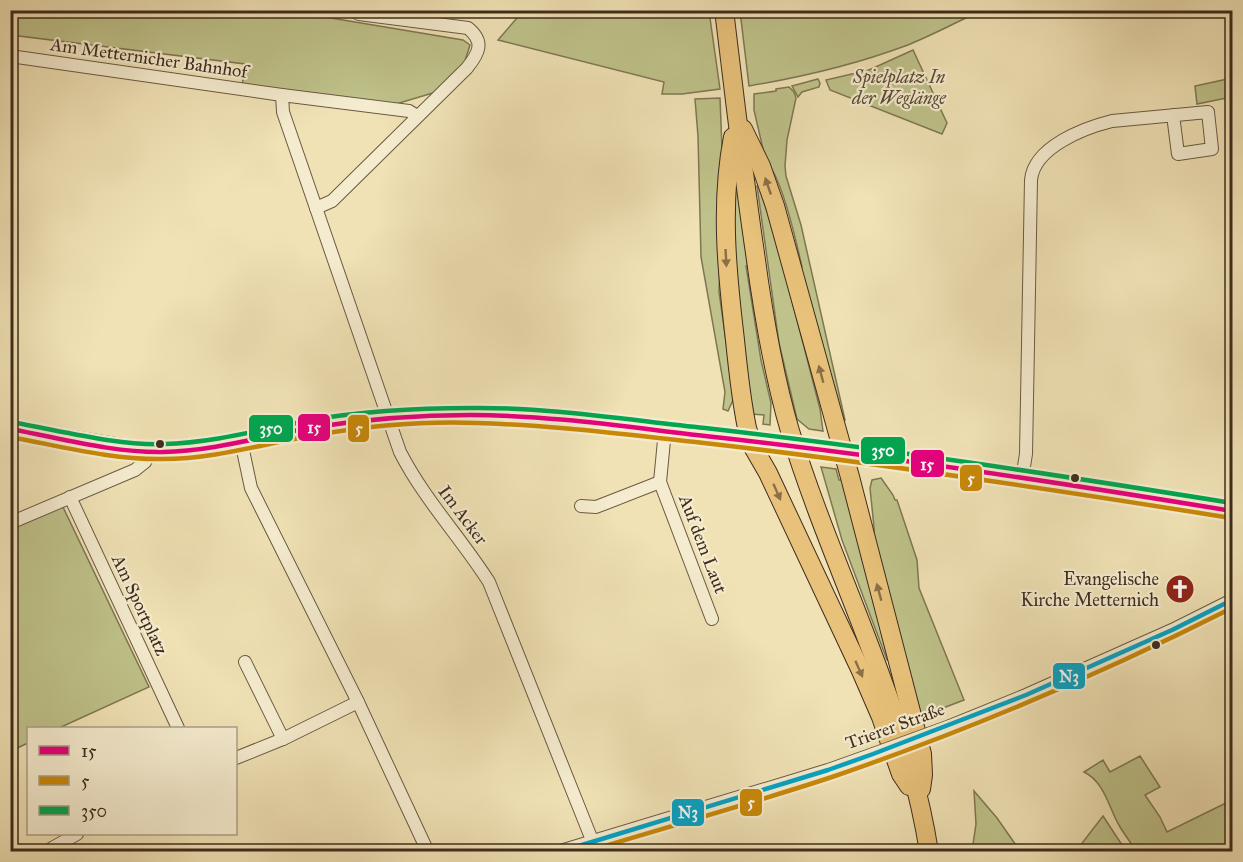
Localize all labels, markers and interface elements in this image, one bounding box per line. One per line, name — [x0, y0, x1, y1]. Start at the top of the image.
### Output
street label: Am Metternicher Bahnhof — [48, 33, 252, 83]
park label: Spielplatz In der Weglänge — [851, 66, 947, 109]
one-way arrow — [763, 177, 773, 195]
one-way arrow — [722, 249, 731, 268]
one-way arrow — [815, 364, 825, 383]
line badge: 15 — [297, 413, 331, 442]
line badge: 350 — [248, 414, 294, 443]
line badge: 5 — [347, 414, 370, 443]
text: 15 — [307, 418, 321, 437]
text: 350 — [259, 419, 283, 439]
text: 5 — [355, 419, 363, 438]
line badge: 350 — [860, 436, 906, 465]
unlabelled marker — [154, 438, 166, 450]
text: 350 — [871, 441, 895, 461]
line badge: 15 — [910, 449, 945, 478]
text: 15 — [920, 455, 934, 474]
line badge: 5 — [959, 464, 983, 492]
text: 5 — [967, 469, 975, 488]
unlabelled marker — [1069, 472, 1081, 484]
street label: Im Acker — [434, 481, 493, 549]
one-way arrow — [772, 484, 781, 501]
street label: Auf dem Laut — [674, 491, 732, 597]
street label: Am Sportplatz — [107, 550, 173, 659]
place label: Evangelische Kirche Metternich — [1021, 568, 1159, 611]
church icon: Evangelische Kirche Metternich — [1164, 573, 1196, 605]
one-way arrow — [874, 582, 883, 600]
unlabelled marker — [1150, 639, 1162, 651]
one-way arrow — [855, 660, 864, 677]
line badge: N3 — [1052, 662, 1086, 690]
text: N3 — [1059, 667, 1079, 687]
street label: Trierer Straße — [843, 698, 947, 754]
legend — [27, 727, 237, 835]
text: 15 — [81, 740, 97, 762]
text: 5 — [81, 770, 90, 792]
line badge: 5 — [739, 788, 763, 817]
text: 5 — [747, 793, 755, 812]
line badge: N3 — [671, 798, 705, 827]
text: 350 — [81, 800, 107, 822]
text: N3 — [678, 803, 698, 823]

